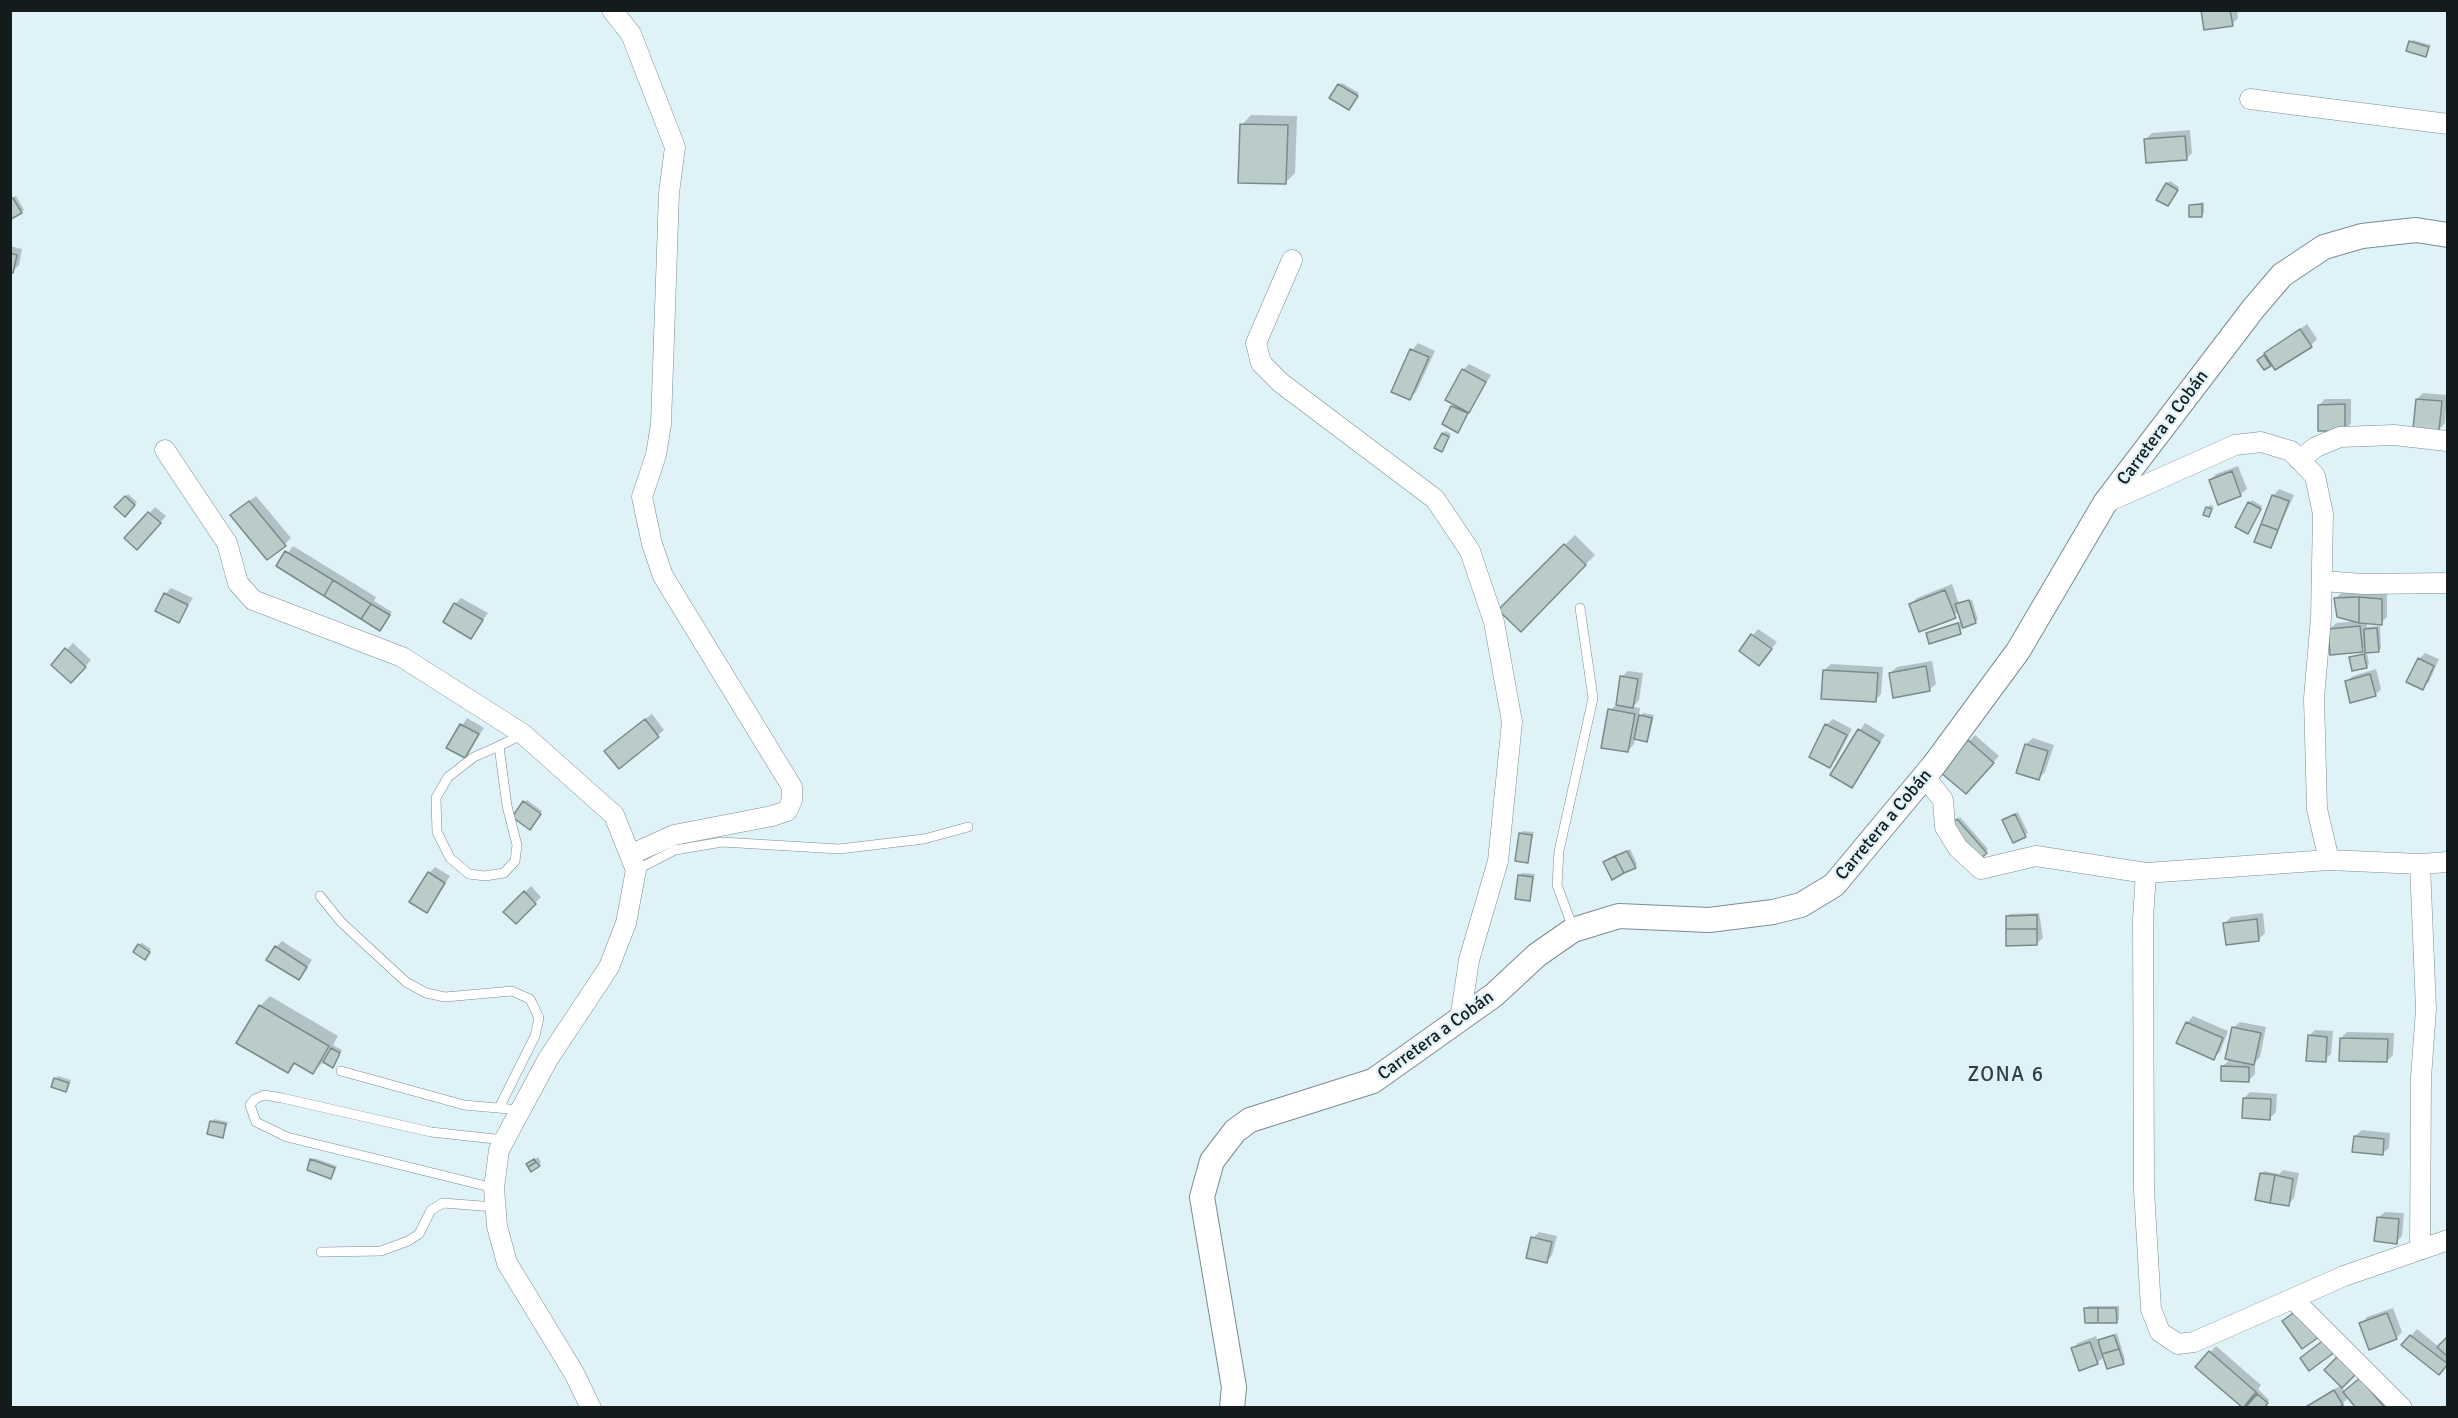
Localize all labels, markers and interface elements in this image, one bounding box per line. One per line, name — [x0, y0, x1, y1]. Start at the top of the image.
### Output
street label: Carretera a Cobán — [2113, 366, 2213, 490]
street label: Carretera a Cobán — [1831, 765, 1937, 885]
street label: Carretera a Cobán — [1374, 987, 1498, 1085]
district label: ZONA 6 — [1967, 1062, 2045, 1088]

